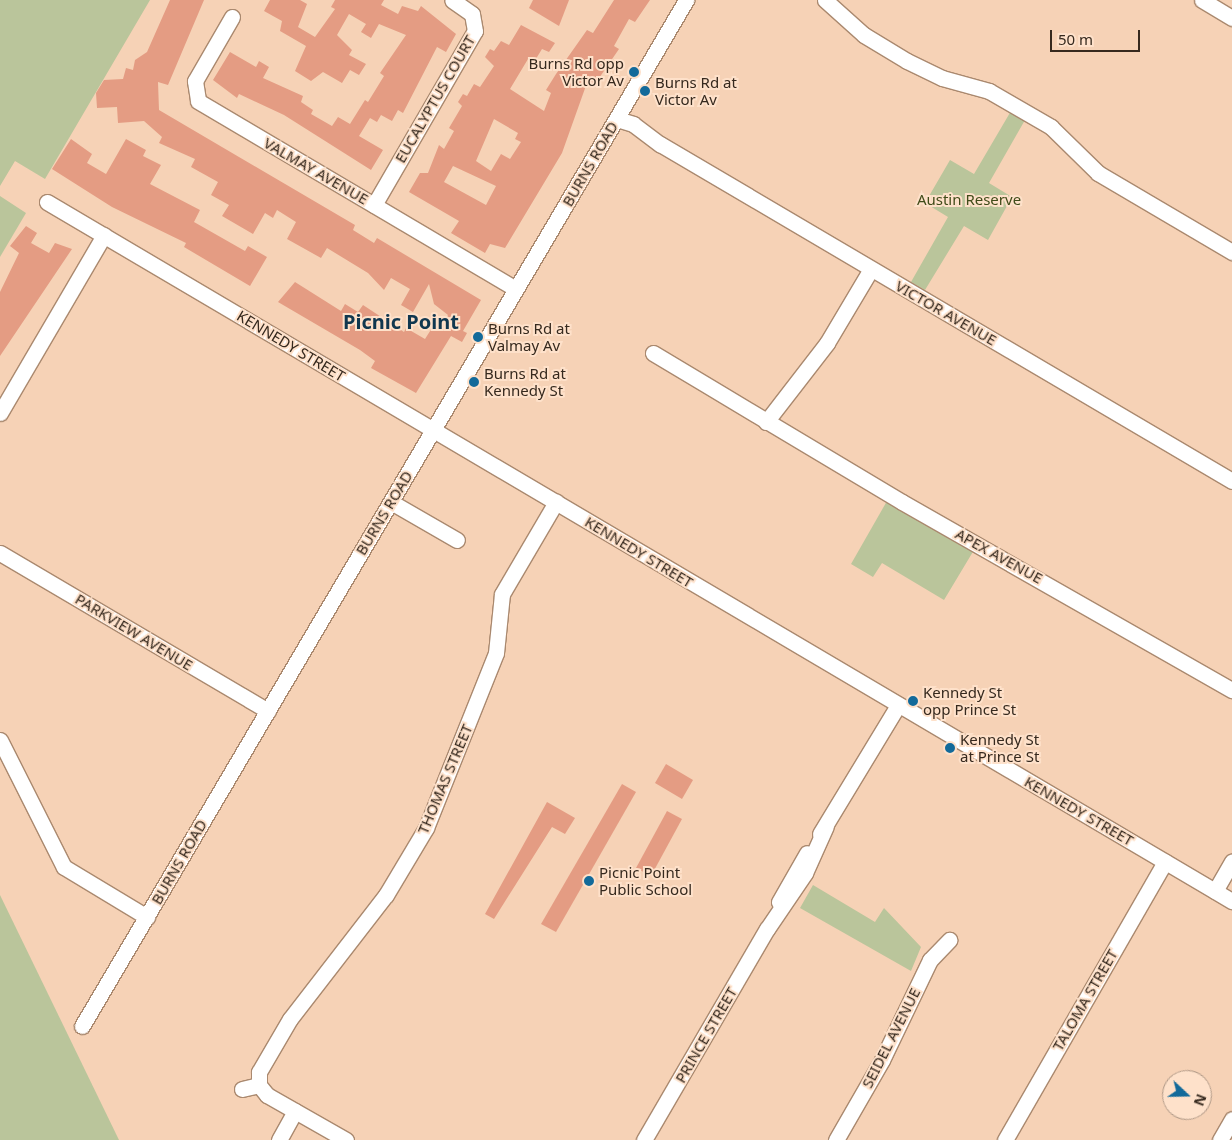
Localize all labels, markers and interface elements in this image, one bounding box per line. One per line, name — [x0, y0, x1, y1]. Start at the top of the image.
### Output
scale bar — [1052, 20, 1142, 52]
text: 50 m — [1058, 29, 1093, 49]
street label: EUCALYPTUS COURT — [391, 32, 479, 166]
place label: Burns Rd opp Victor Av — [528, 54, 624, 89]
marker: Burns Rd opp Victor Av — [628, 66, 640, 78]
place label: Burns Rd at Victor Av — [655, 73, 737, 108]
marker: Burns Rd at Victor Av — [639, 85, 651, 97]
street label: BURNS ROAD — [558, 118, 622, 210]
street label: VALMAY AVENUE — [261, 134, 371, 208]
park label: Austin Reserve — [917, 191, 1021, 209]
street label: VICTOR AVENUE — [892, 277, 1000, 349]
street label: KENNEDY STREET — [234, 307, 348, 385]
district label: Picnic Point — [343, 309, 459, 333]
place label: Burns Rd at Valmay Av — [488, 319, 570, 354]
marker: Burns Rd at Valmay Av — [472, 331, 484, 343]
place label: Burns Rd at Kennedy St — [484, 364, 566, 399]
marker: Burns Rd at Kennedy St — [468, 376, 480, 388]
street label: BURNS ROAD — [352, 468, 416, 558]
street label: KENNEDY STREET — [582, 513, 696, 591]
street label: APEX AVENUE — [952, 525, 1046, 587]
street label: PARKVIEW AVENUE — [72, 590, 196, 674]
place label: Kennedy St opp Prince St — [923, 683, 1016, 718]
marker: Kennedy St opp Prince St — [907, 695, 919, 707]
street label: THOMAS STREET — [414, 721, 476, 837]
place label: Kennedy St at Prince St — [960, 730, 1039, 765]
marker: Kennedy St at Prince St — [944, 742, 956, 754]
street label: KENNEDY STREET — [1021, 772, 1137, 850]
street label: BURNS ROAD — [147, 816, 211, 908]
place label: Picnic Point Public School — [599, 863, 692, 898]
marker: Picnic Point Public School — [583, 875, 595, 887]
street label: TALOMA STREET — [1049, 946, 1121, 1054]
street label: PRINCE STREET — [671, 984, 741, 1086]
street label: SEIDEL AVENUE — [858, 985, 924, 1091]
north arrow — [1162, 1070, 1212, 1120]
text: N — [1190, 1091, 1211, 1109]

